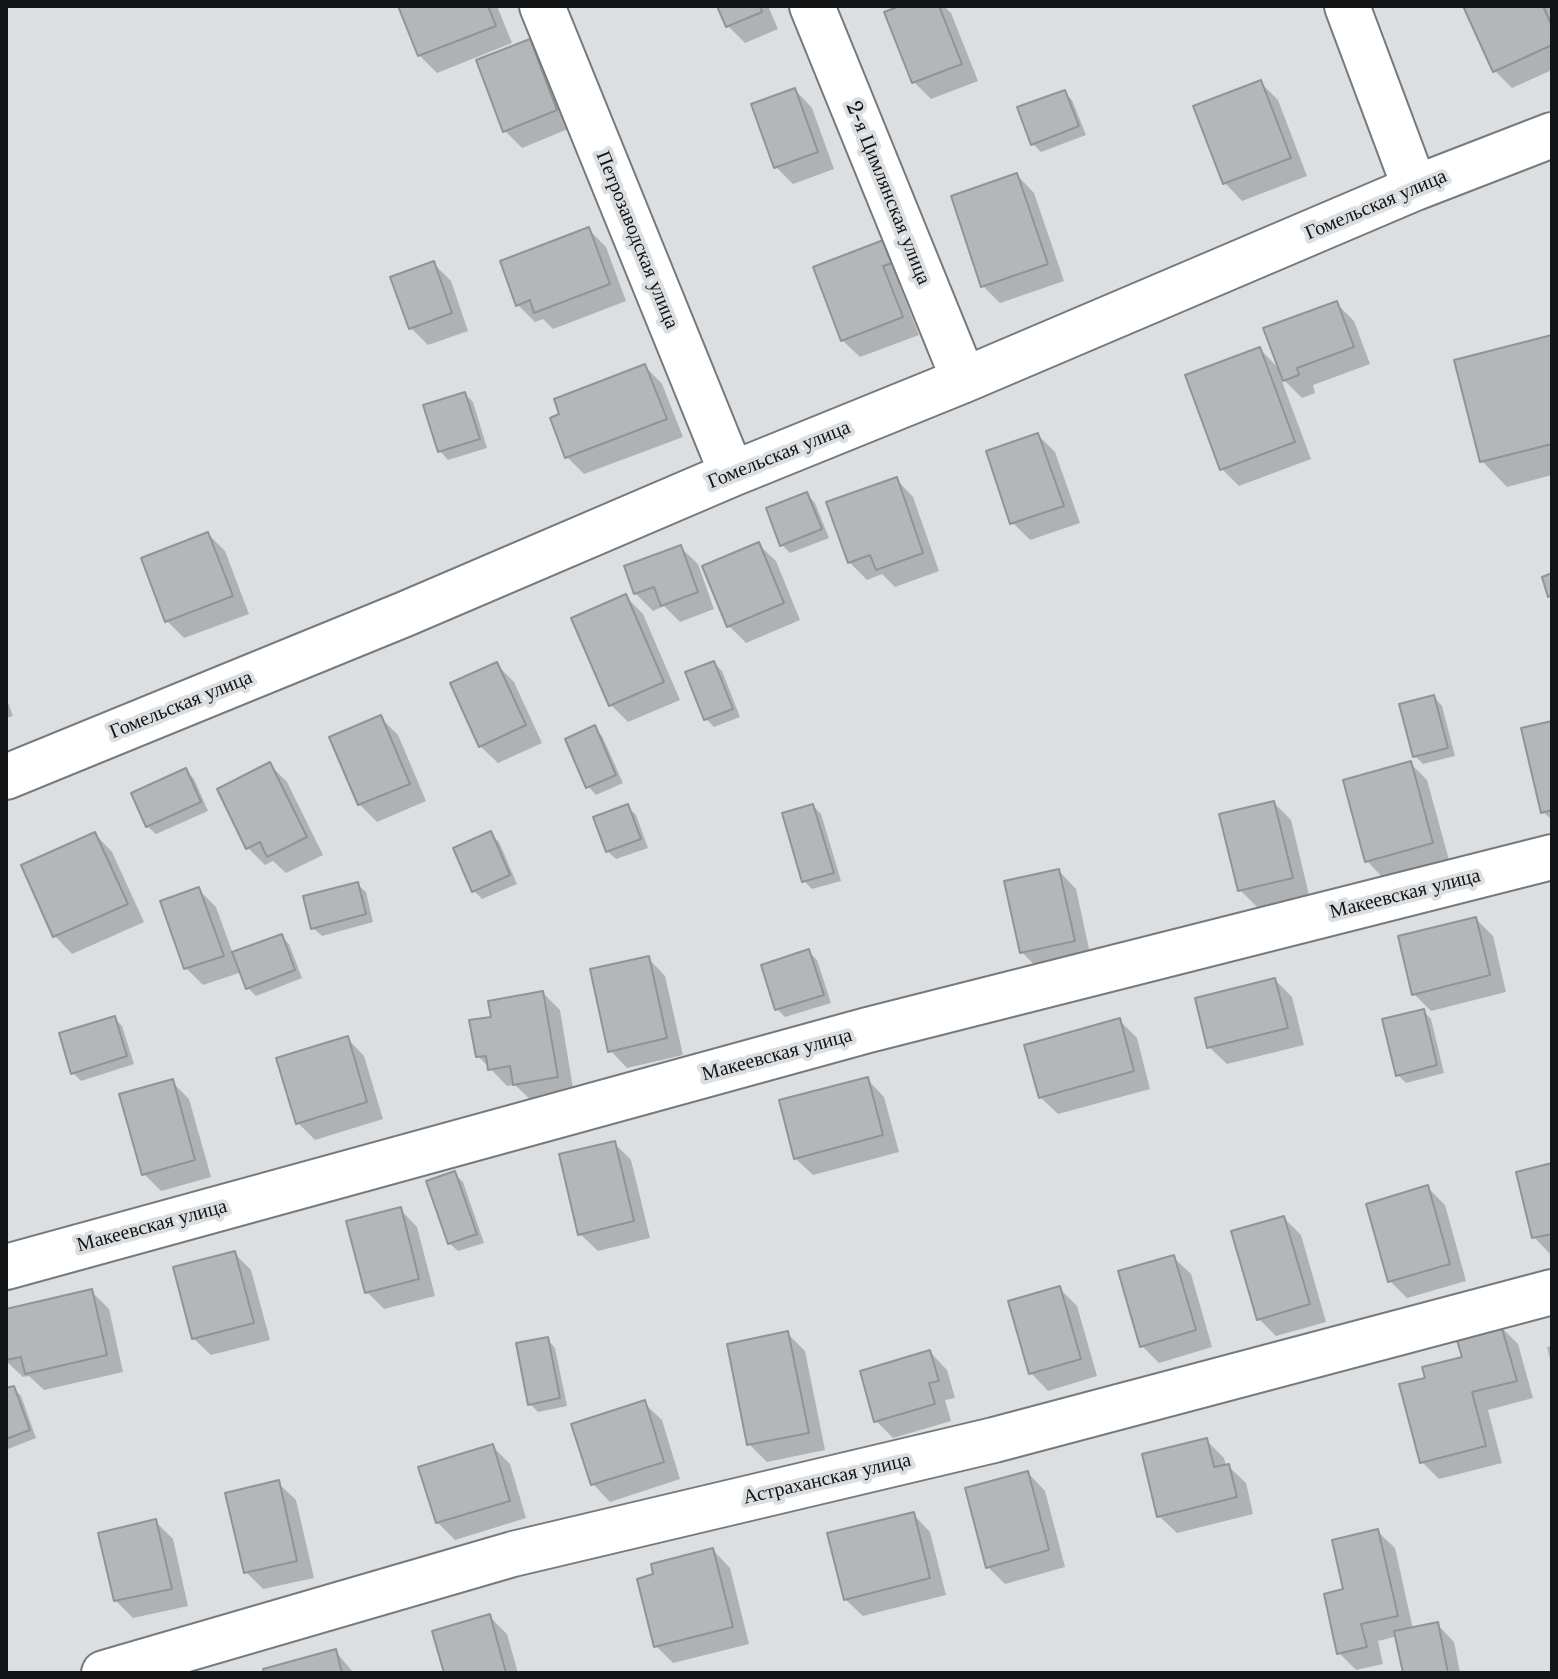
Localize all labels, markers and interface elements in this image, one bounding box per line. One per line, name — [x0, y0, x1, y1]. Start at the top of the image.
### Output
street label: 2-я Цимлянская улица — [840, 98, 936, 288]
street label: Петрозаводская улица — [590, 148, 684, 332]
street label: Гомельская улица — [1302, 164, 1450, 246]
street label: Гомельская улица — [704, 415, 854, 495]
street label: Гомельская улица — [106, 665, 256, 745]
street label: Макеевская улица — [1327, 864, 1483, 924]
street label: Макеевская улица — [699, 1023, 855, 1087]
street label: Макеевская улица — [74, 1194, 230, 1258]
street label: Астраханская улица — [741, 1448, 913, 1510]

